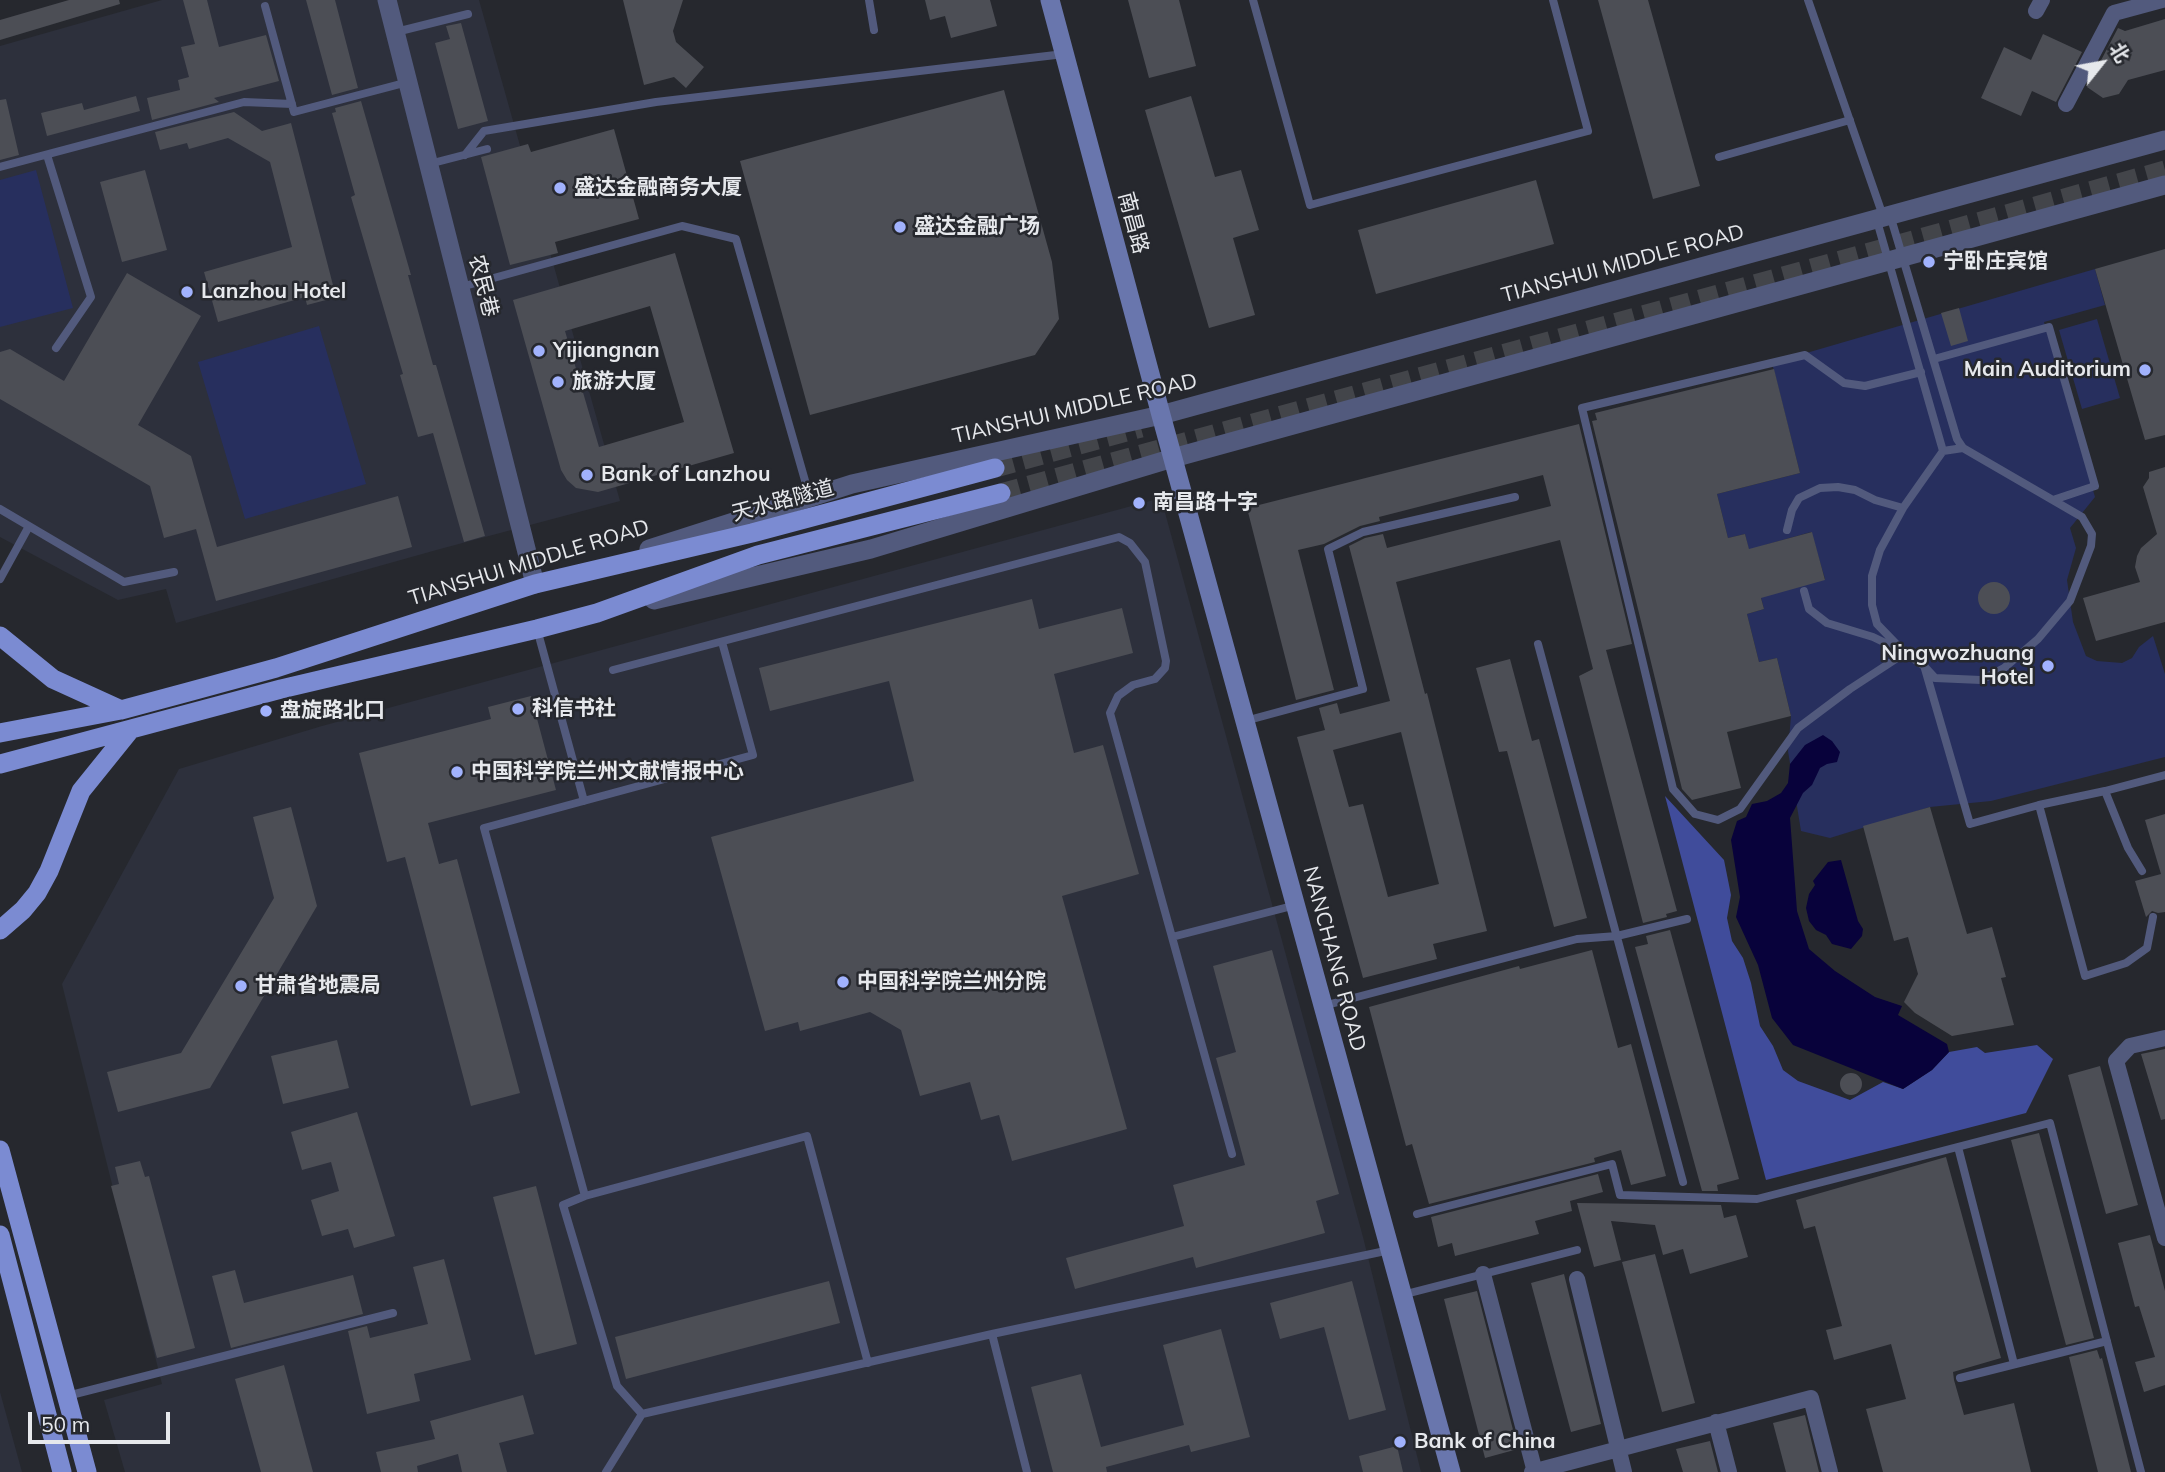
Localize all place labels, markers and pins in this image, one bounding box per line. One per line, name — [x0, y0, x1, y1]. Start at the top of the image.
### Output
place label: 盛达金融商务大厦 — [574, 175, 742, 201]
marker: 盛达金融商务大厦 — [552, 180, 568, 196]
place label: 盛达金融广场 — [914, 214, 1040, 240]
marker: 盛达金融广场 — [892, 219, 908, 235]
place label: 宁卧庄宾馆 — [1943, 249, 2048, 275]
marker: 宁卧庄宾馆 — [1921, 254, 1937, 270]
place label: Lanzhou Hotel — [201, 279, 346, 305]
marker: Lanzhou Hotel — [179, 284, 195, 300]
place label: Yijiangnan — [553, 338, 660, 364]
marker: Yijiangnan — [531, 343, 547, 359]
place label: Main Auditorium — [1964, 357, 2131, 383]
marker: Main Auditorium — [2137, 362, 2153, 378]
place label: 旅游大厦 — [572, 369, 656, 395]
marker: 旅游大厦 — [550, 374, 566, 390]
place label: Bank of Lanzhou — [601, 462, 770, 488]
marker: Bank of Lanzhou — [579, 467, 595, 483]
place label: 南昌路十字 — [1153, 490, 1258, 516]
marker: 南昌路十字 — [1131, 495, 1147, 511]
place label: Ningwozhuang Hotel — [1881, 641, 2034, 691]
marker: Ningwozhuang Hotel — [2040, 658, 2056, 674]
place label: 科信书社 — [532, 696, 616, 722]
place label: 盘旋路北口 — [280, 698, 385, 724]
marker: 科信书社 — [510, 701, 526, 717]
marker: 盘旋路北口 — [258, 703, 274, 719]
place label: 中国科学院兰州文献情报中心 — [471, 759, 744, 785]
marker: 中国科学院兰州文献情报中心 — [449, 764, 465, 780]
place label: 中国科学院兰州分院 — [857, 969, 1046, 995]
place label: 甘肃省地震局 — [255, 973, 381, 999]
marker: 中国科学院兰州分院 — [835, 974, 851, 990]
marker: 甘肃省地震局 — [233, 978, 249, 994]
place label: Bank of China — [1414, 1429, 1556, 1455]
marker: Bank of China — [1392, 1434, 1408, 1450]

